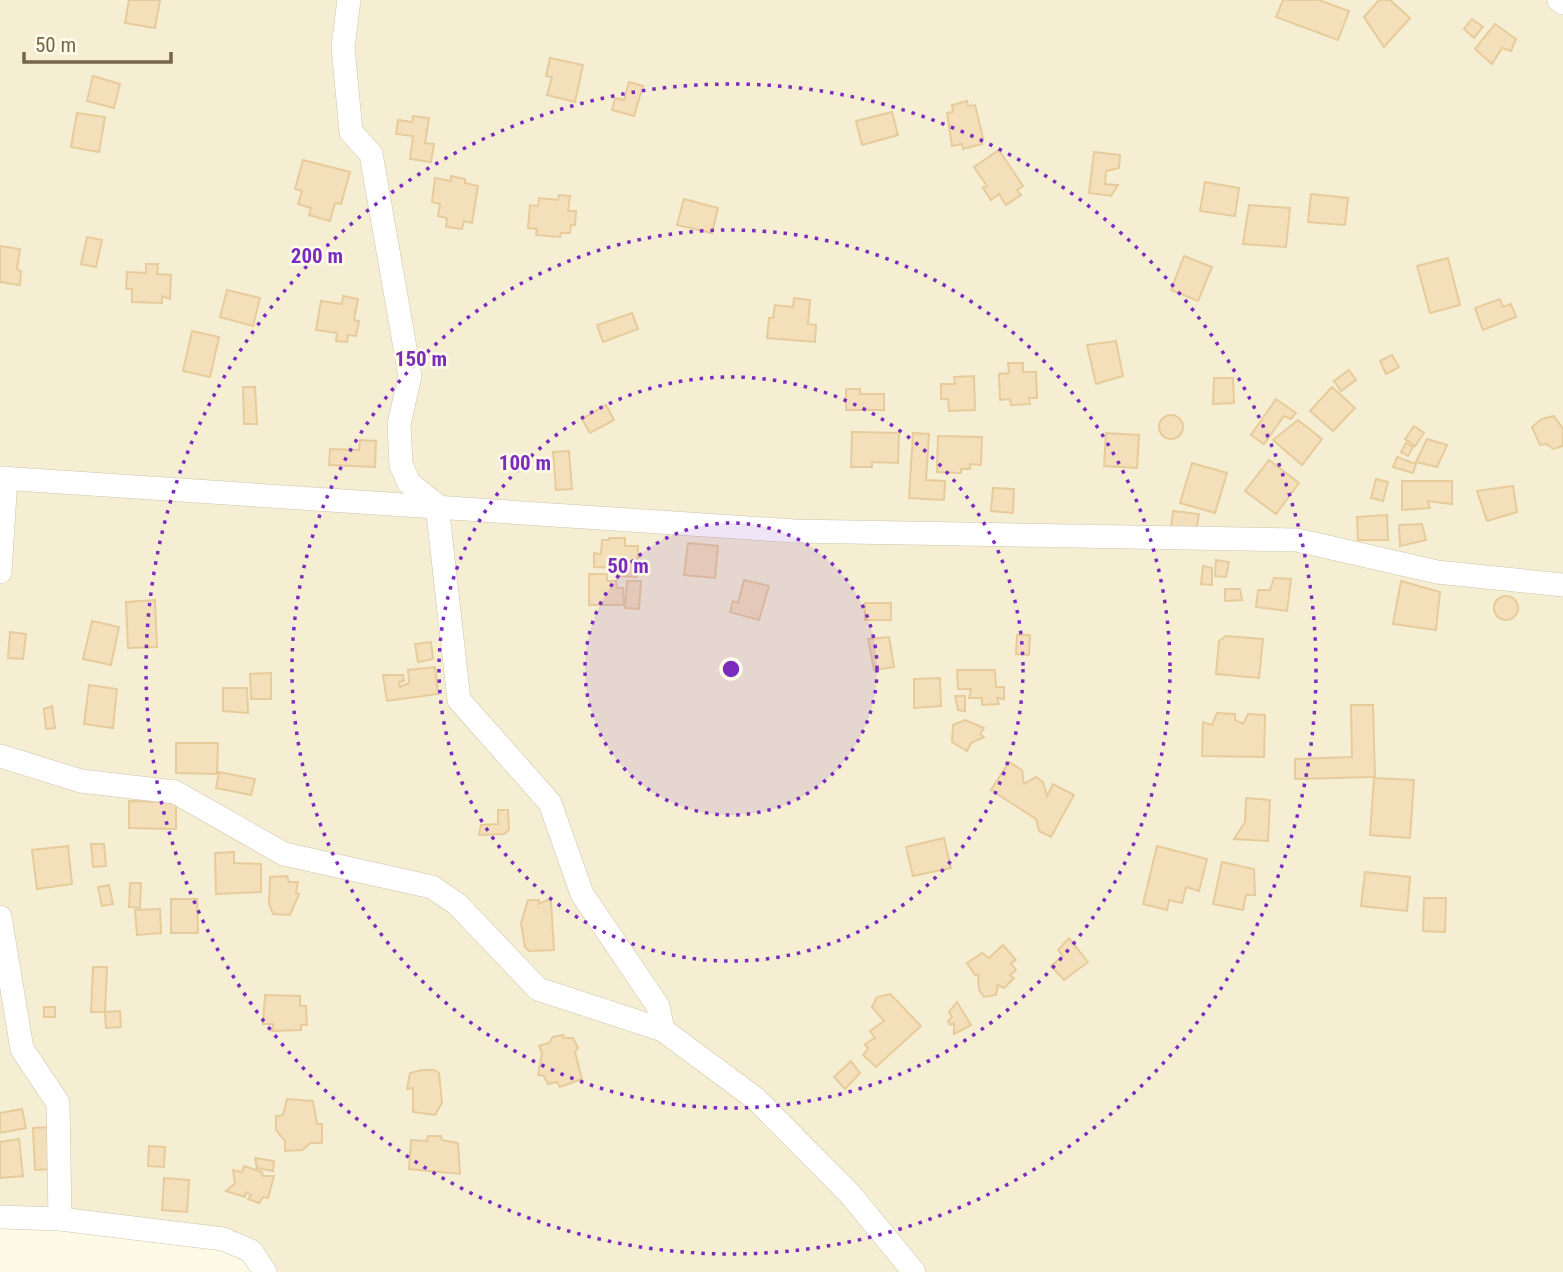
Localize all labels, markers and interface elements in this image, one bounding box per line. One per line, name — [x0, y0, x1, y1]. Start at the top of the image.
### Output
scale bar — [24, 21, 172, 65]
text: 50 m — [35, 33, 76, 57]
text: 200 m — [291, 244, 343, 268]
text: 150 m — [395, 347, 447, 371]
text: 100 m — [499, 451, 551, 475]
text: 50 m — [607, 554, 649, 578]
centre of rings — [719, 657, 743, 681]

